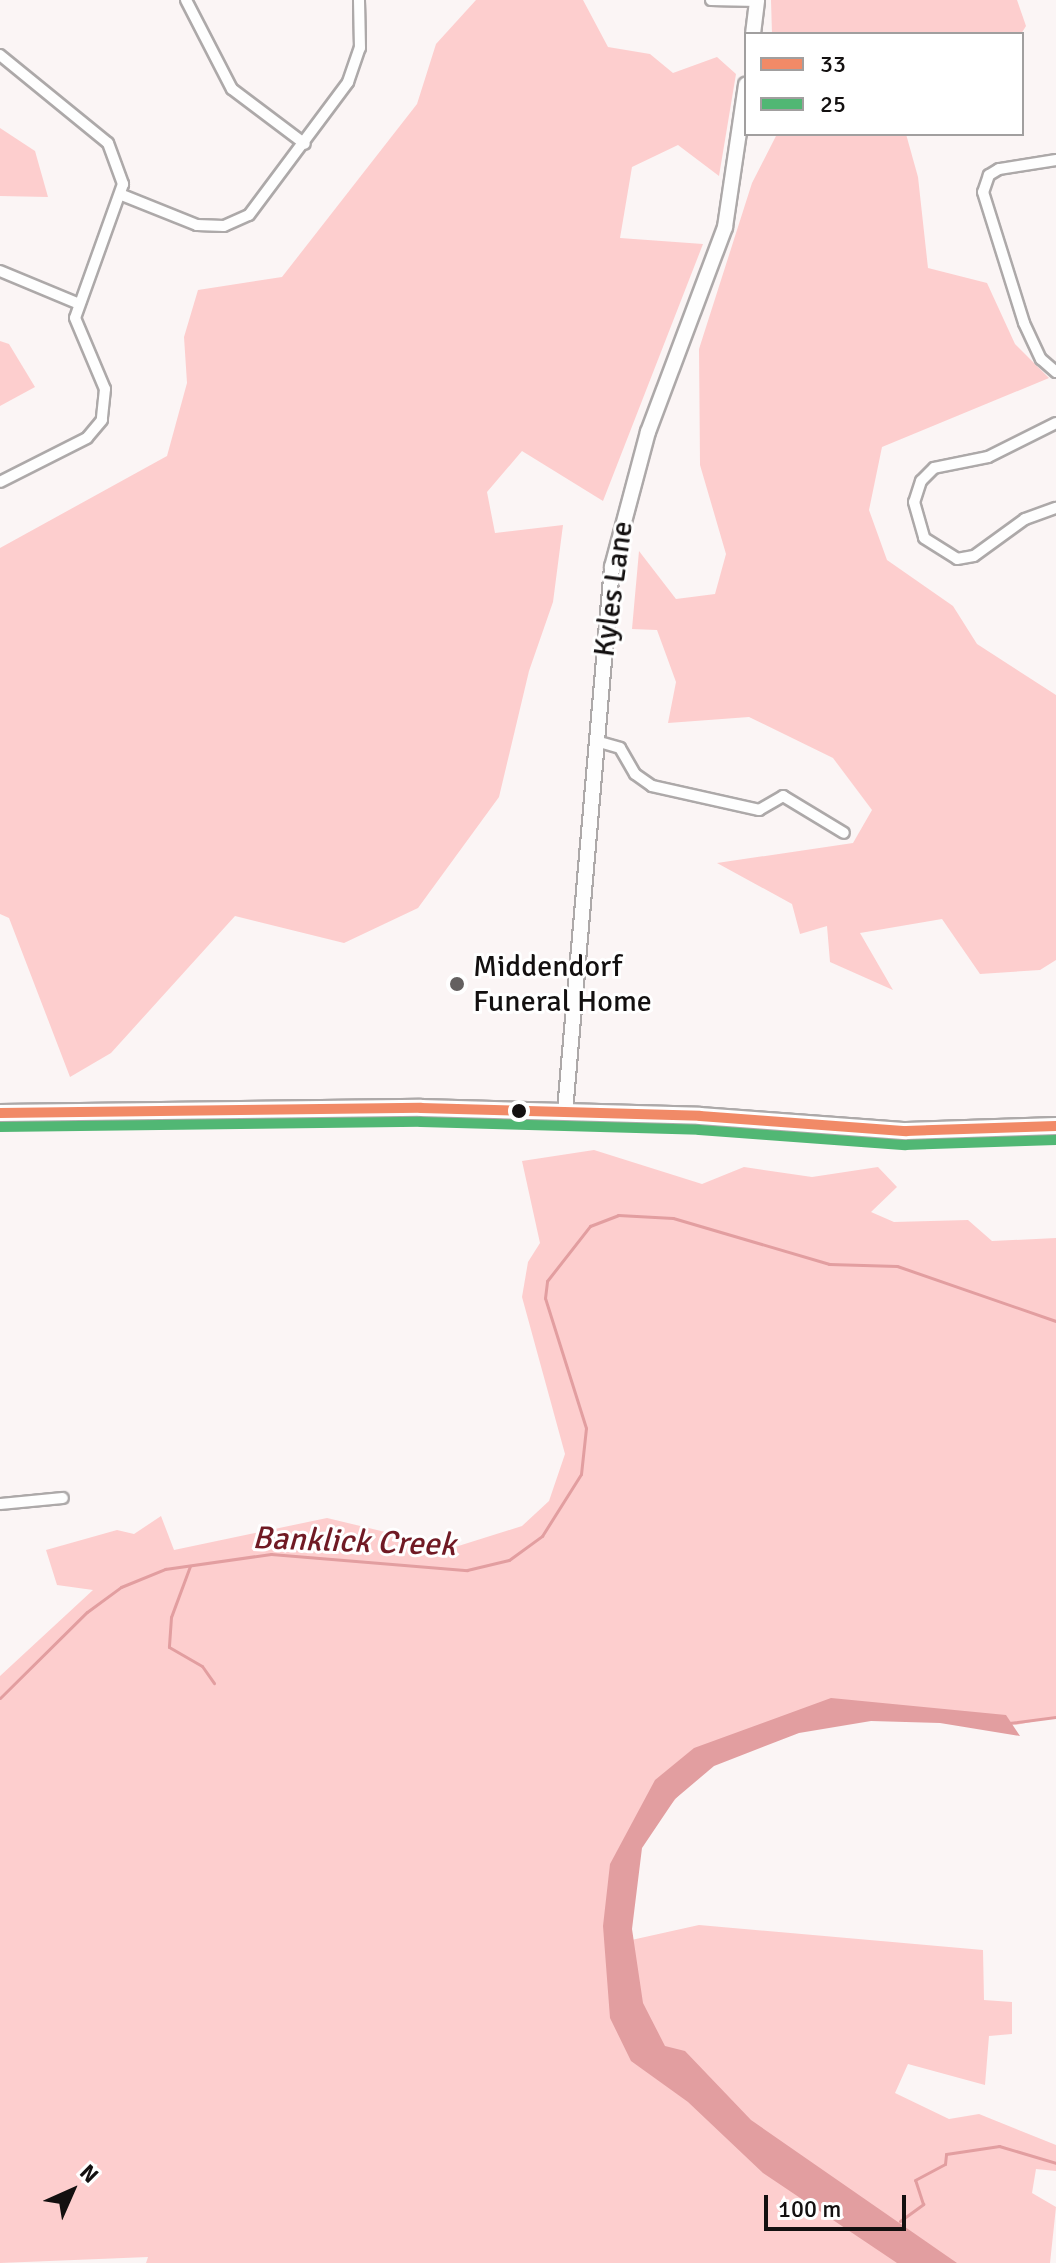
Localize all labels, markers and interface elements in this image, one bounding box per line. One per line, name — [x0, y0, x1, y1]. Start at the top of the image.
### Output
legend — [744, 32, 1024, 136]
text: 33 — [820, 49, 846, 79]
text: 25 — [820, 89, 846, 119]
street label: Kyles Lane — [587, 519, 641, 659]
place label: Middendorf Funeral Home — [473, 949, 652, 1020]
marker: Middendorf Funeral Home — [448, 975, 466, 993]
unlabelled marker — [511, 1103, 527, 1119]
water label: Banklick Creek — [252, 1519, 456, 1565]
north arrow — [32, 2151, 112, 2231]
text: N — [74, 2159, 104, 2189]
scale bar — [768, 2179, 910, 2229]
text: 100 m — [778, 2194, 841, 2224]

